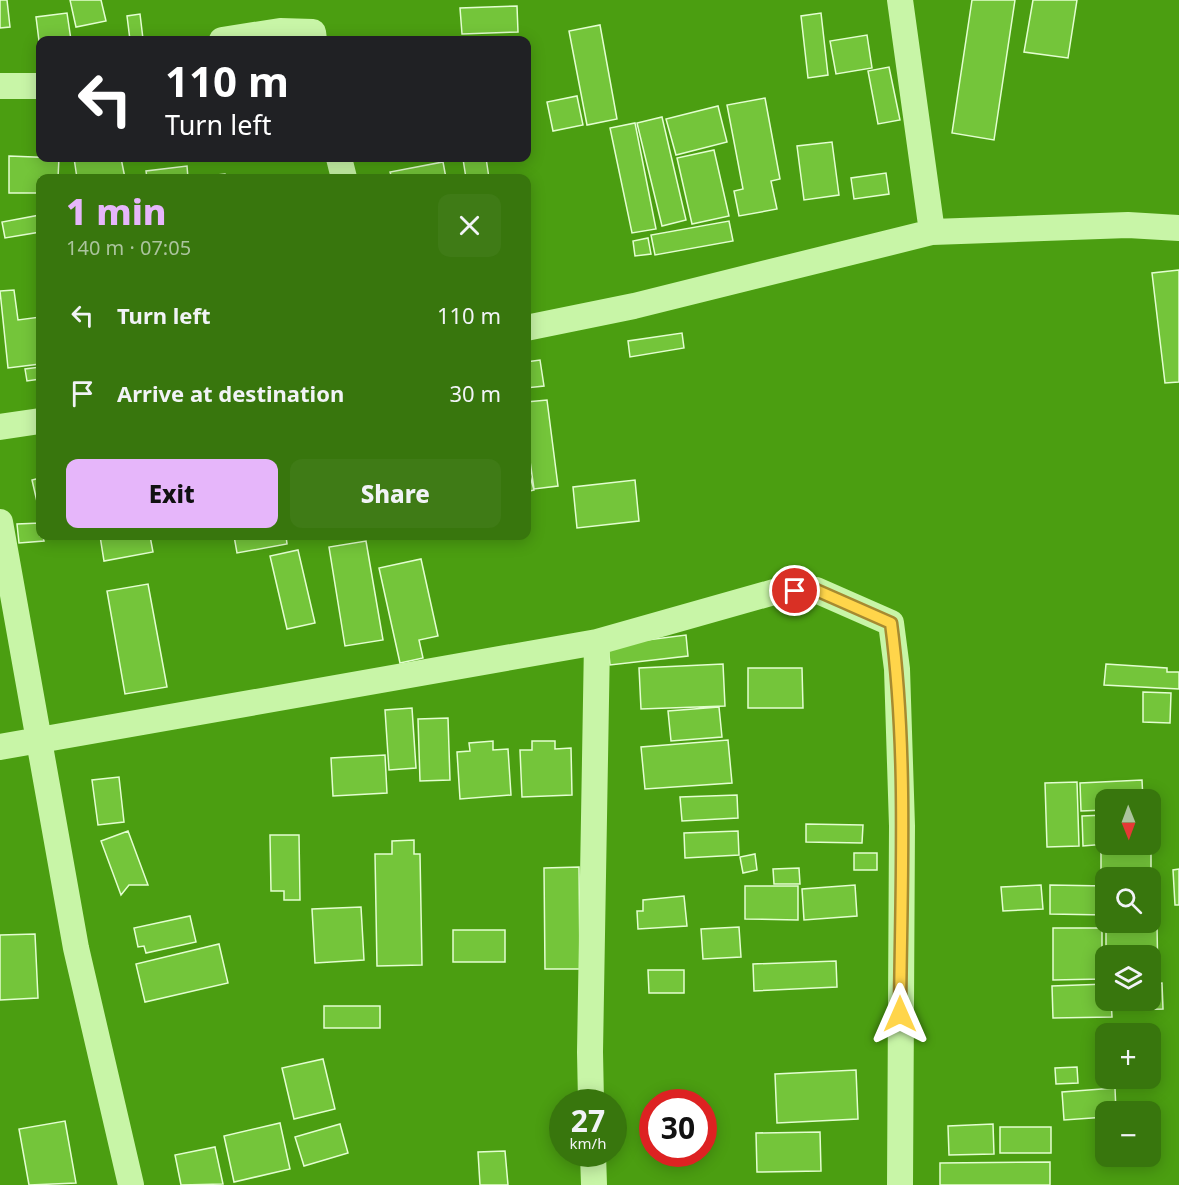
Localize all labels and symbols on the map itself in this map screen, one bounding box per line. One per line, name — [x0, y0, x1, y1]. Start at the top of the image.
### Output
pin — [769, 565, 820, 616]
north arrow — [1095, 789, 1161, 855]
position arrow — [868, 982, 932, 1046]
speed limit sign: 30 — [639, 1089, 717, 1167]

